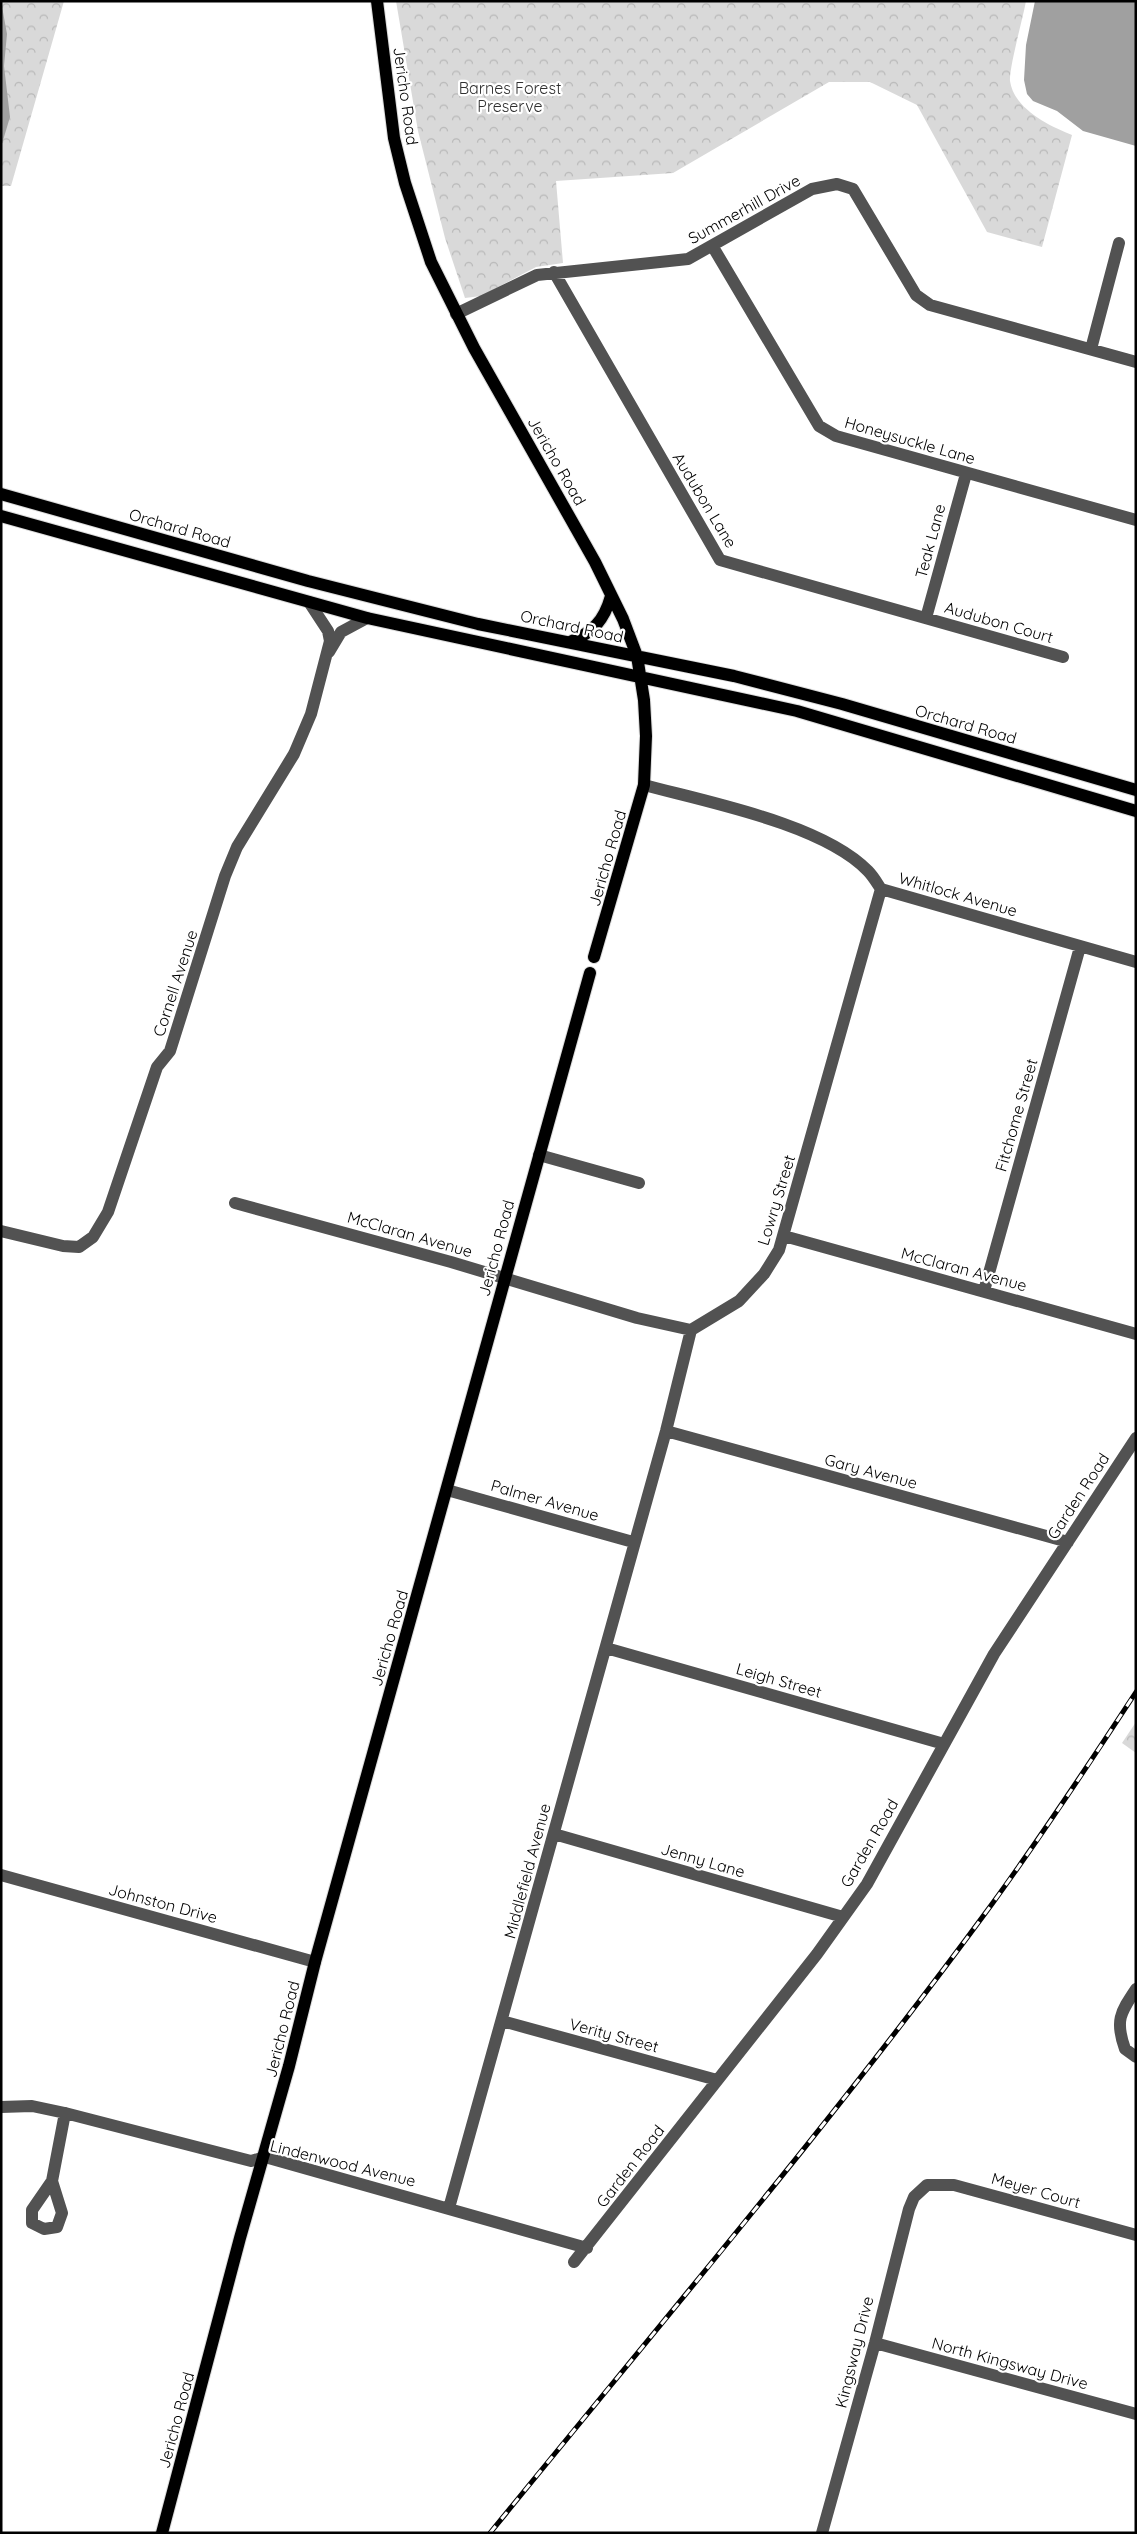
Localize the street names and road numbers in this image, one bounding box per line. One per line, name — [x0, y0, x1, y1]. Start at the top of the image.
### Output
street label: Jericho Road — [389, 46, 423, 146]
street label: Summerhill Drive — [684, 170, 804, 248]
street label: Honeysuckle Lane — [842, 412, 978, 468]
street label: Jericho Road — [524, 413, 590, 509]
street label: Audubon Lane — [669, 449, 741, 551]
street label: Teak Lane — [911, 502, 949, 580]
street label: Orchard Road — [127, 504, 233, 552]
street label: Audubon Court — [942, 597, 1056, 647]
street label: Orchard Road — [519, 605, 625, 647]
street label: Orchard Road — [913, 700, 1019, 748]
street label: Jericho Road — [584, 808, 630, 908]
street label: Whitlock Avenue — [896, 868, 1020, 920]
street label: Cornell Avenue — [148, 927, 202, 1039]
street label: Fitchome Street — [990, 1056, 1042, 1174]
street label: Lowry Street — [753, 1152, 799, 1248]
street label: Jericho Road — [474, 1198, 518, 1298]
street label: McClaran Avenue — [345, 1207, 475, 1261]
street label: McClaran Avenue — [899, 1243, 1029, 1295]
street label: Gary Avenue — [822, 1449, 920, 1493]
street label: Garden Road — [1043, 1449, 1113, 1543]
street label: Palmer Avenue — [489, 1475, 601, 1525]
street label: Jericho Road — [366, 1588, 412, 1688]
street label: Leigh Street — [734, 1658, 824, 1702]
street label: Garden Road — [836, 1795, 902, 1891]
street label: Middlefield Avenue — [499, 1801, 555, 1941]
street label: Jenny Lane — [659, 1838, 747, 1882]
street label: Johnston Drive — [106, 1879, 220, 1927]
street label: Jericho Road — [260, 1979, 304, 2079]
street label: Verity Street — [567, 2013, 661, 2057]
street label: Garden Road — [592, 2121, 668, 2211]
street label: Lindenwood Avenue — [268, 2135, 418, 2191]
street label: Meyer Court — [989, 2168, 1083, 2212]
street label: Kingsway Drive — [830, 2294, 878, 2410]
street label: North Kingsway Drive — [930, 2333, 1090, 2393]
street label: Jericho Road — [154, 2370, 198, 2470]

